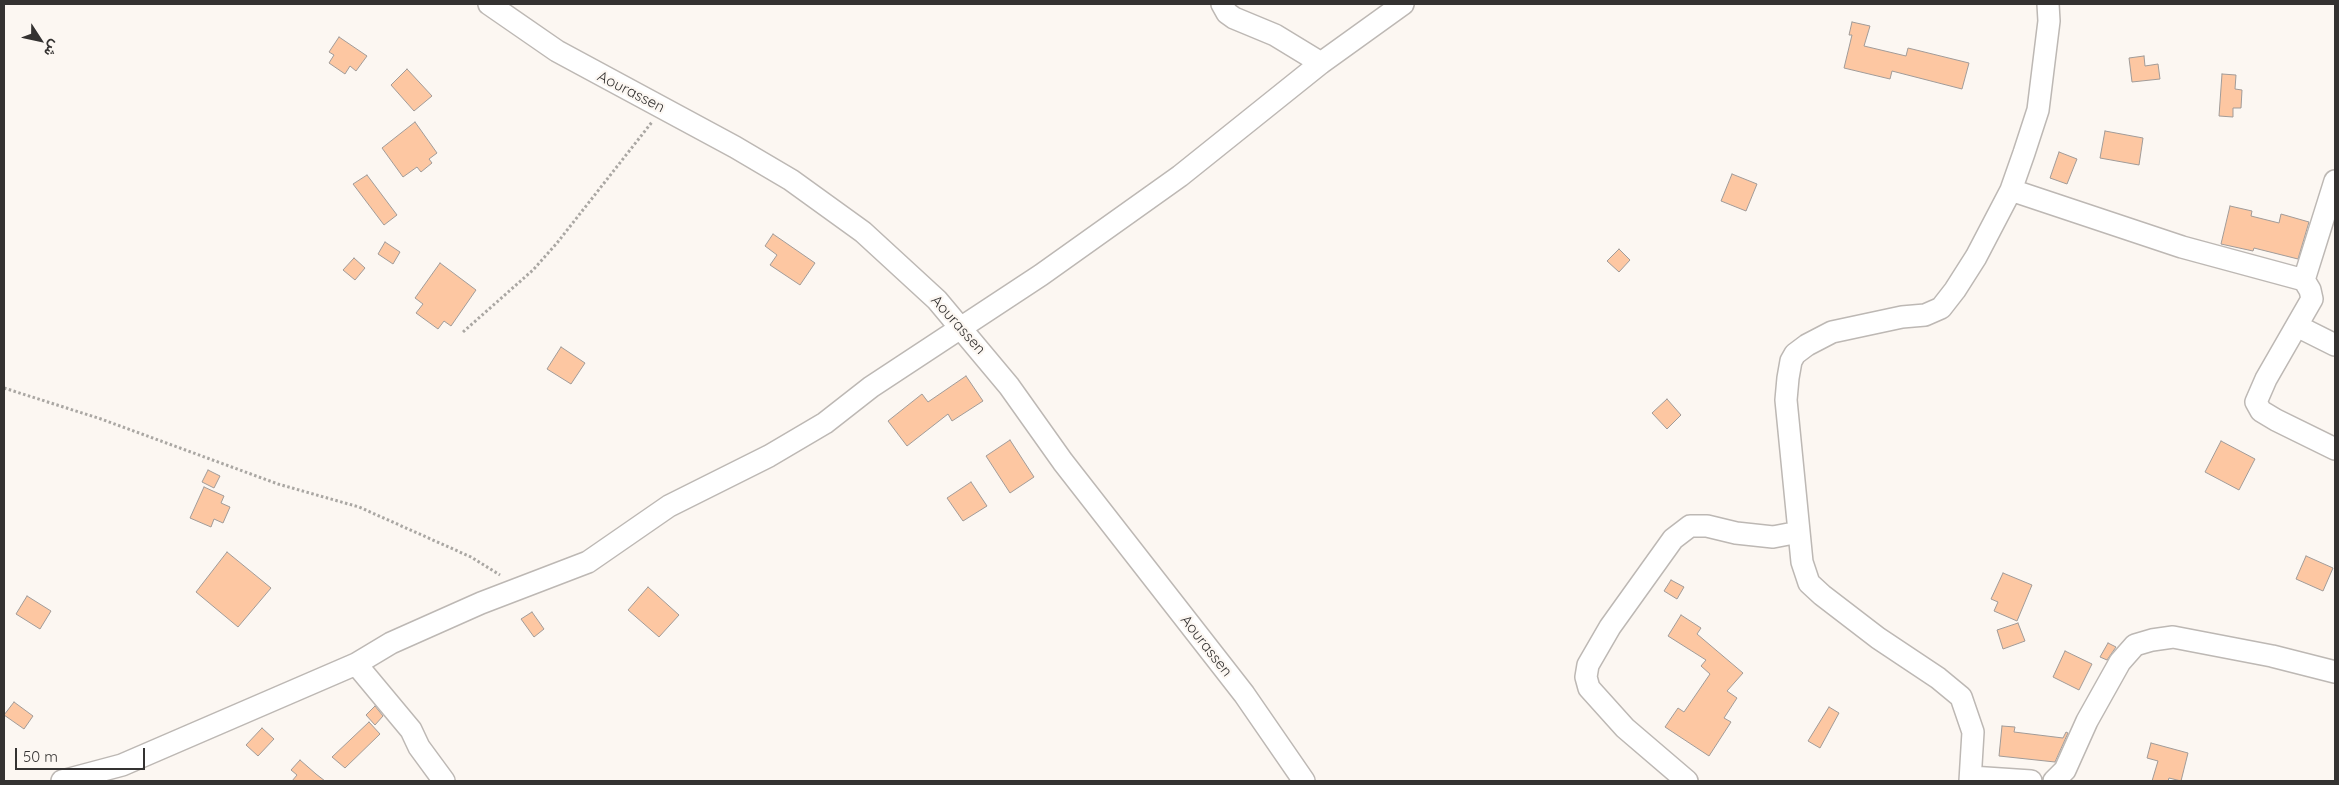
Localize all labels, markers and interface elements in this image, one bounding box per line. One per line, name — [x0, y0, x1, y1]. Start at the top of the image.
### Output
north arrow — [15, 15, 65, 65]
text: ش — [40, 37, 64, 61]
street label: Aourassen — [594, 67, 668, 117]
street label: Aourassen — [927, 292, 989, 358]
street label: Aourassen — [1176, 612, 1236, 680]
scale bar — [18, 738, 148, 770]
text: 50 m — [23, 747, 58, 766]

